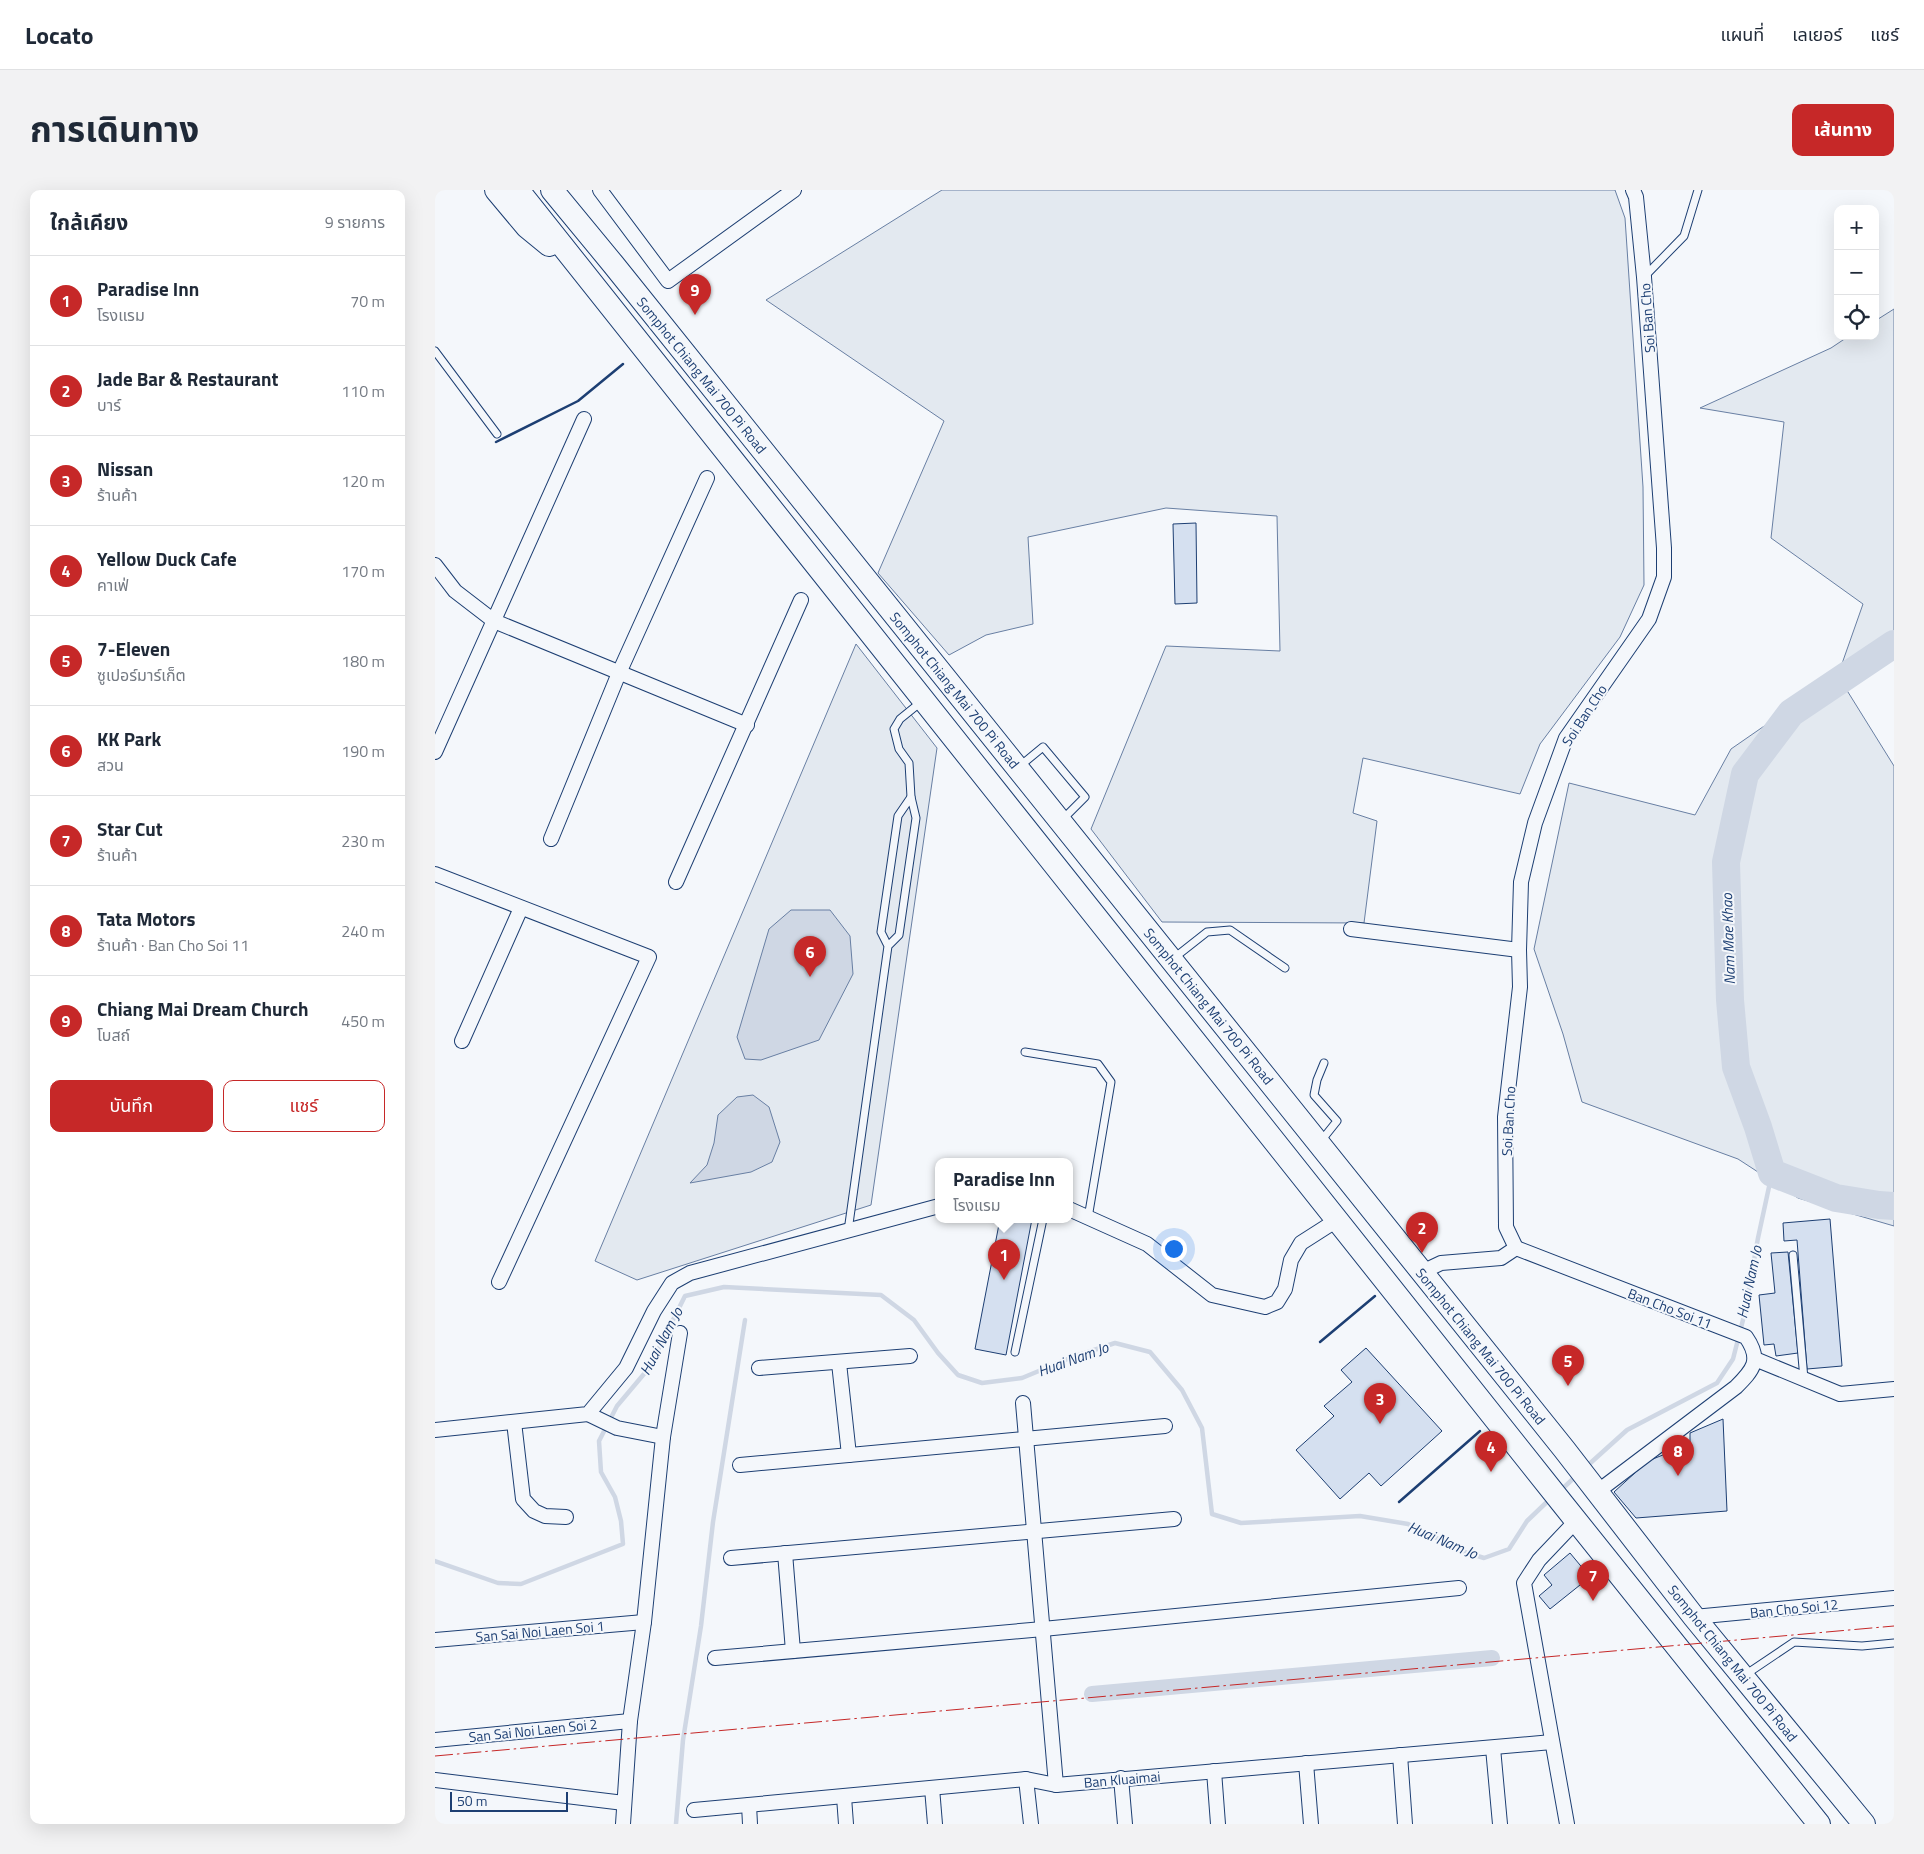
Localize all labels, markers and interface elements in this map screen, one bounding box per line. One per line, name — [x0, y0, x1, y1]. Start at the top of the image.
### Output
text: Locato — [25, 17, 94, 53]
text: แผนที่ — [1720, 21, 1764, 48]
text: เลเยอร์ — [1792, 21, 1842, 48]
text: แชร์ — [1870, 21, 1899, 48]
text: การเดินทาง — [30, 102, 199, 156]
button: เส้นทาง — [1792, 104, 1894, 156]
map controls — [1834, 205, 1879, 340]
button: + — [1834, 205, 1879, 250]
text: ใกล้เคียง — [50, 206, 128, 238]
text: 9 รายการ — [325, 210, 385, 234]
button: − — [1834, 250, 1879, 295]
text: Paradise Inn — [97, 274, 199, 303]
pin: 9 — [679, 274, 711, 315]
street label: Soi Ban Cho — [1634, 282, 1660, 354]
text: 1 — [62, 289, 70, 313]
text: 70 m — [350, 289, 385, 313]
street label: Somphot Chiang Mai 700 Pi Road — [632, 292, 772, 458]
button: locate — [1834, 295, 1879, 340]
text: โรงแรม — [97, 303, 145, 327]
text: Jade Bar & Restaurant — [97, 364, 278, 393]
text: 2 — [62, 379, 70, 403]
text: 110 m — [341, 379, 385, 403]
text: บาร์ — [97, 393, 121, 417]
text: Nissan — [97, 454, 153, 483]
text: 3 — [62, 469, 70, 493]
text: 120 m — [341, 469, 385, 493]
text: ร้านค้า — [97, 483, 137, 507]
text: Yellow Duck Cafe — [97, 544, 237, 573]
text: 4 — [62, 559, 70, 583]
text: 170 m — [341, 559, 385, 583]
text: คาเฟ่ — [97, 573, 129, 597]
street label: Somphot Chiang Mai 700 Pi Road — [885, 607, 1025, 773]
text: 7-Eleven — [97, 634, 170, 663]
text: 5 — [62, 649, 70, 673]
text: 180 m — [341, 649, 385, 673]
text: ซูเปอร์มาร์เก็ต — [97, 663, 186, 687]
street label: Soi Ban Cho — [1556, 680, 1612, 750]
text: KK Park — [97, 724, 161, 753]
text: 6 — [62, 739, 70, 763]
text: 190 m — [341, 739, 385, 763]
text: สวน — [97, 753, 124, 777]
text: Star Cut — [97, 814, 163, 843]
text: 7 — [62, 829, 70, 853]
text: 230 m — [341, 829, 385, 853]
text: ร้านค้า — [97, 843, 137, 867]
water label: Nam Mae Khao — [1715, 892, 1741, 985]
text: Tata Motors — [97, 904, 196, 933]
text: 8 — [62, 919, 70, 943]
text: 240 m — [341, 919, 385, 943]
street label: Somphot Chiang Mai 700 Pi Road — [1139, 923, 1279, 1089]
text: ร้านค้า · Ban Cho Soi 11 — [97, 933, 249, 957]
pin: 6 — [794, 936, 826, 977]
text: Chiang Mai Dream Church — [97, 994, 308, 1023]
text: 9 — [62, 1009, 70, 1033]
text: 450 m — [341, 1009, 385, 1033]
text: โบสถ์ — [97, 1023, 130, 1047]
button: บันทึก — [50, 1080, 213, 1132]
button: แชร์ — [223, 1080, 385, 1132]
street label: Soi Ban Cho — [1496, 1086, 1520, 1156]
popup — [935, 1158, 1073, 1223]
text: Paradise Inn — [953, 1164, 1055, 1193]
text: โรงแรม — [953, 1193, 1001, 1217]
pin: 2 — [1406, 1212, 1438, 1253]
your location — [1161, 1236, 1187, 1262]
pin: 1 — [988, 1239, 1020, 1280]
water label: Huai Nam Jo — [1730, 1243, 1768, 1321]
street label: Somphot Chiang Mai 700 Pi Road — [1411, 1263, 1551, 1429]
street label: Ban Cho Soi 11 — [1625, 1282, 1715, 1334]
water label: Huai Nam Jo — [634, 1302, 689, 1379]
water label: Huai Nam Jo — [1034, 1335, 1112, 1382]
pin: 5 — [1552, 1345, 1584, 1386]
pin: 3 — [1364, 1383, 1396, 1424]
pin: 4 — [1475, 1431, 1507, 1472]
pin: 8 — [1662, 1435, 1694, 1476]
water label: Huai Nam Jo — [1405, 1515, 1482, 1565]
pin: 7 — [1577, 1560, 1609, 1601]
street label: Somphot Chiang Mai 700 Pi Road — [1663, 1580, 1803, 1746]
street label: Ban Cho Soi 12 — [1749, 1593, 1839, 1623]
street label: San Sai Noi Laen Soi 1 — [475, 1615, 605, 1647]
street label: San Sai Noi Laen Soi 2 — [468, 1713, 598, 1747]
street label: Ban Kluaimai — [1083, 1765, 1161, 1793]
scale bar — [450, 1789, 567, 1812]
text: 50 m — [457, 1790, 487, 1811]

